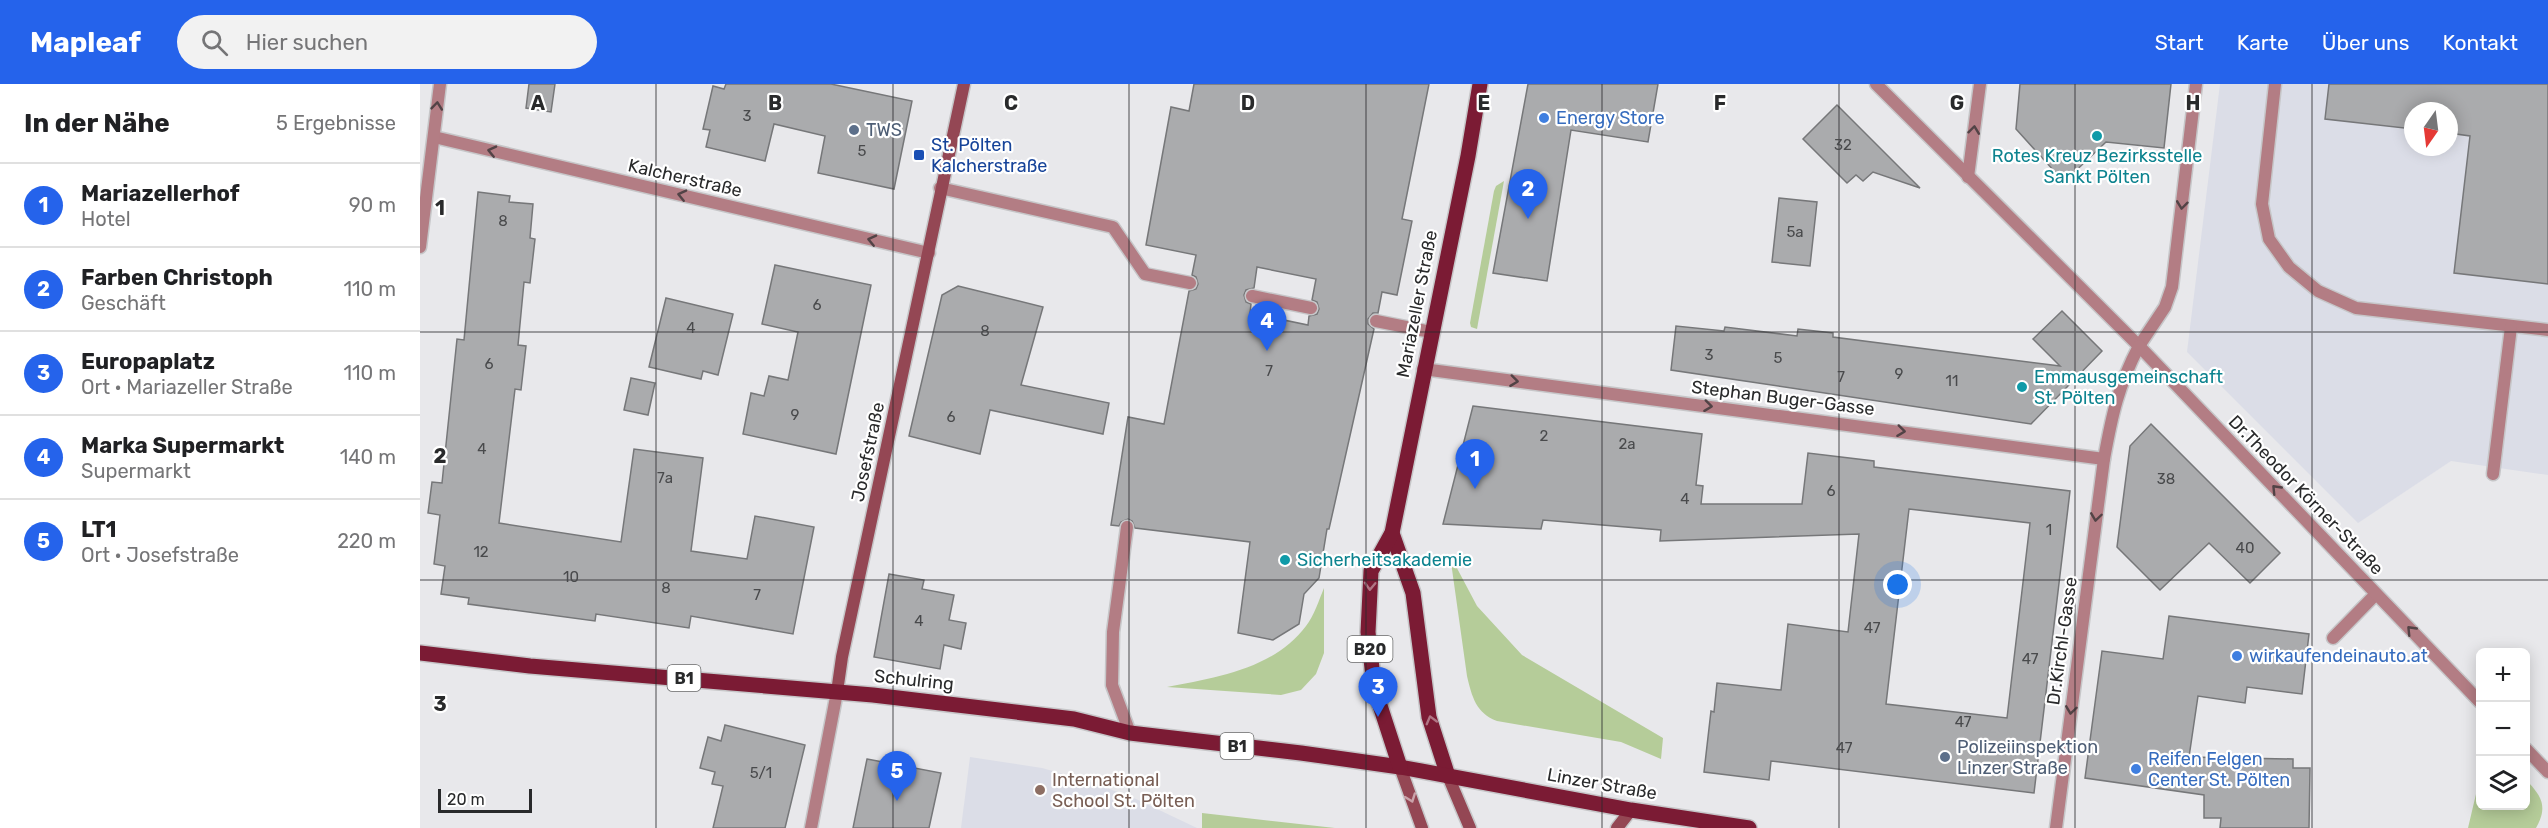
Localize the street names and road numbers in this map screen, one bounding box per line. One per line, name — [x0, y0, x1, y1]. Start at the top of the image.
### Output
street label: Kalcherstraße — [626, 154, 744, 202]
street label: Mariazeller Straße — [1392, 228, 1442, 380]
street label: Stephan Buger-Gasse — [1690, 376, 1876, 420]
street label: Josefstraße — [847, 400, 889, 504]
street label: Dr.Theodor Körner-Straße — [2224, 411, 2388, 579]
street label: Dr.Kirchl-Gasse — [2042, 576, 2082, 706]
road number: B20 — [1348, 636, 1392, 662]
road number: B1 — [668, 665, 700, 691]
street label: Schulring — [873, 665, 955, 695]
road number: B1 — [1220, 733, 1254, 759]
street label: Linzer Straße — [1545, 764, 1659, 804]

